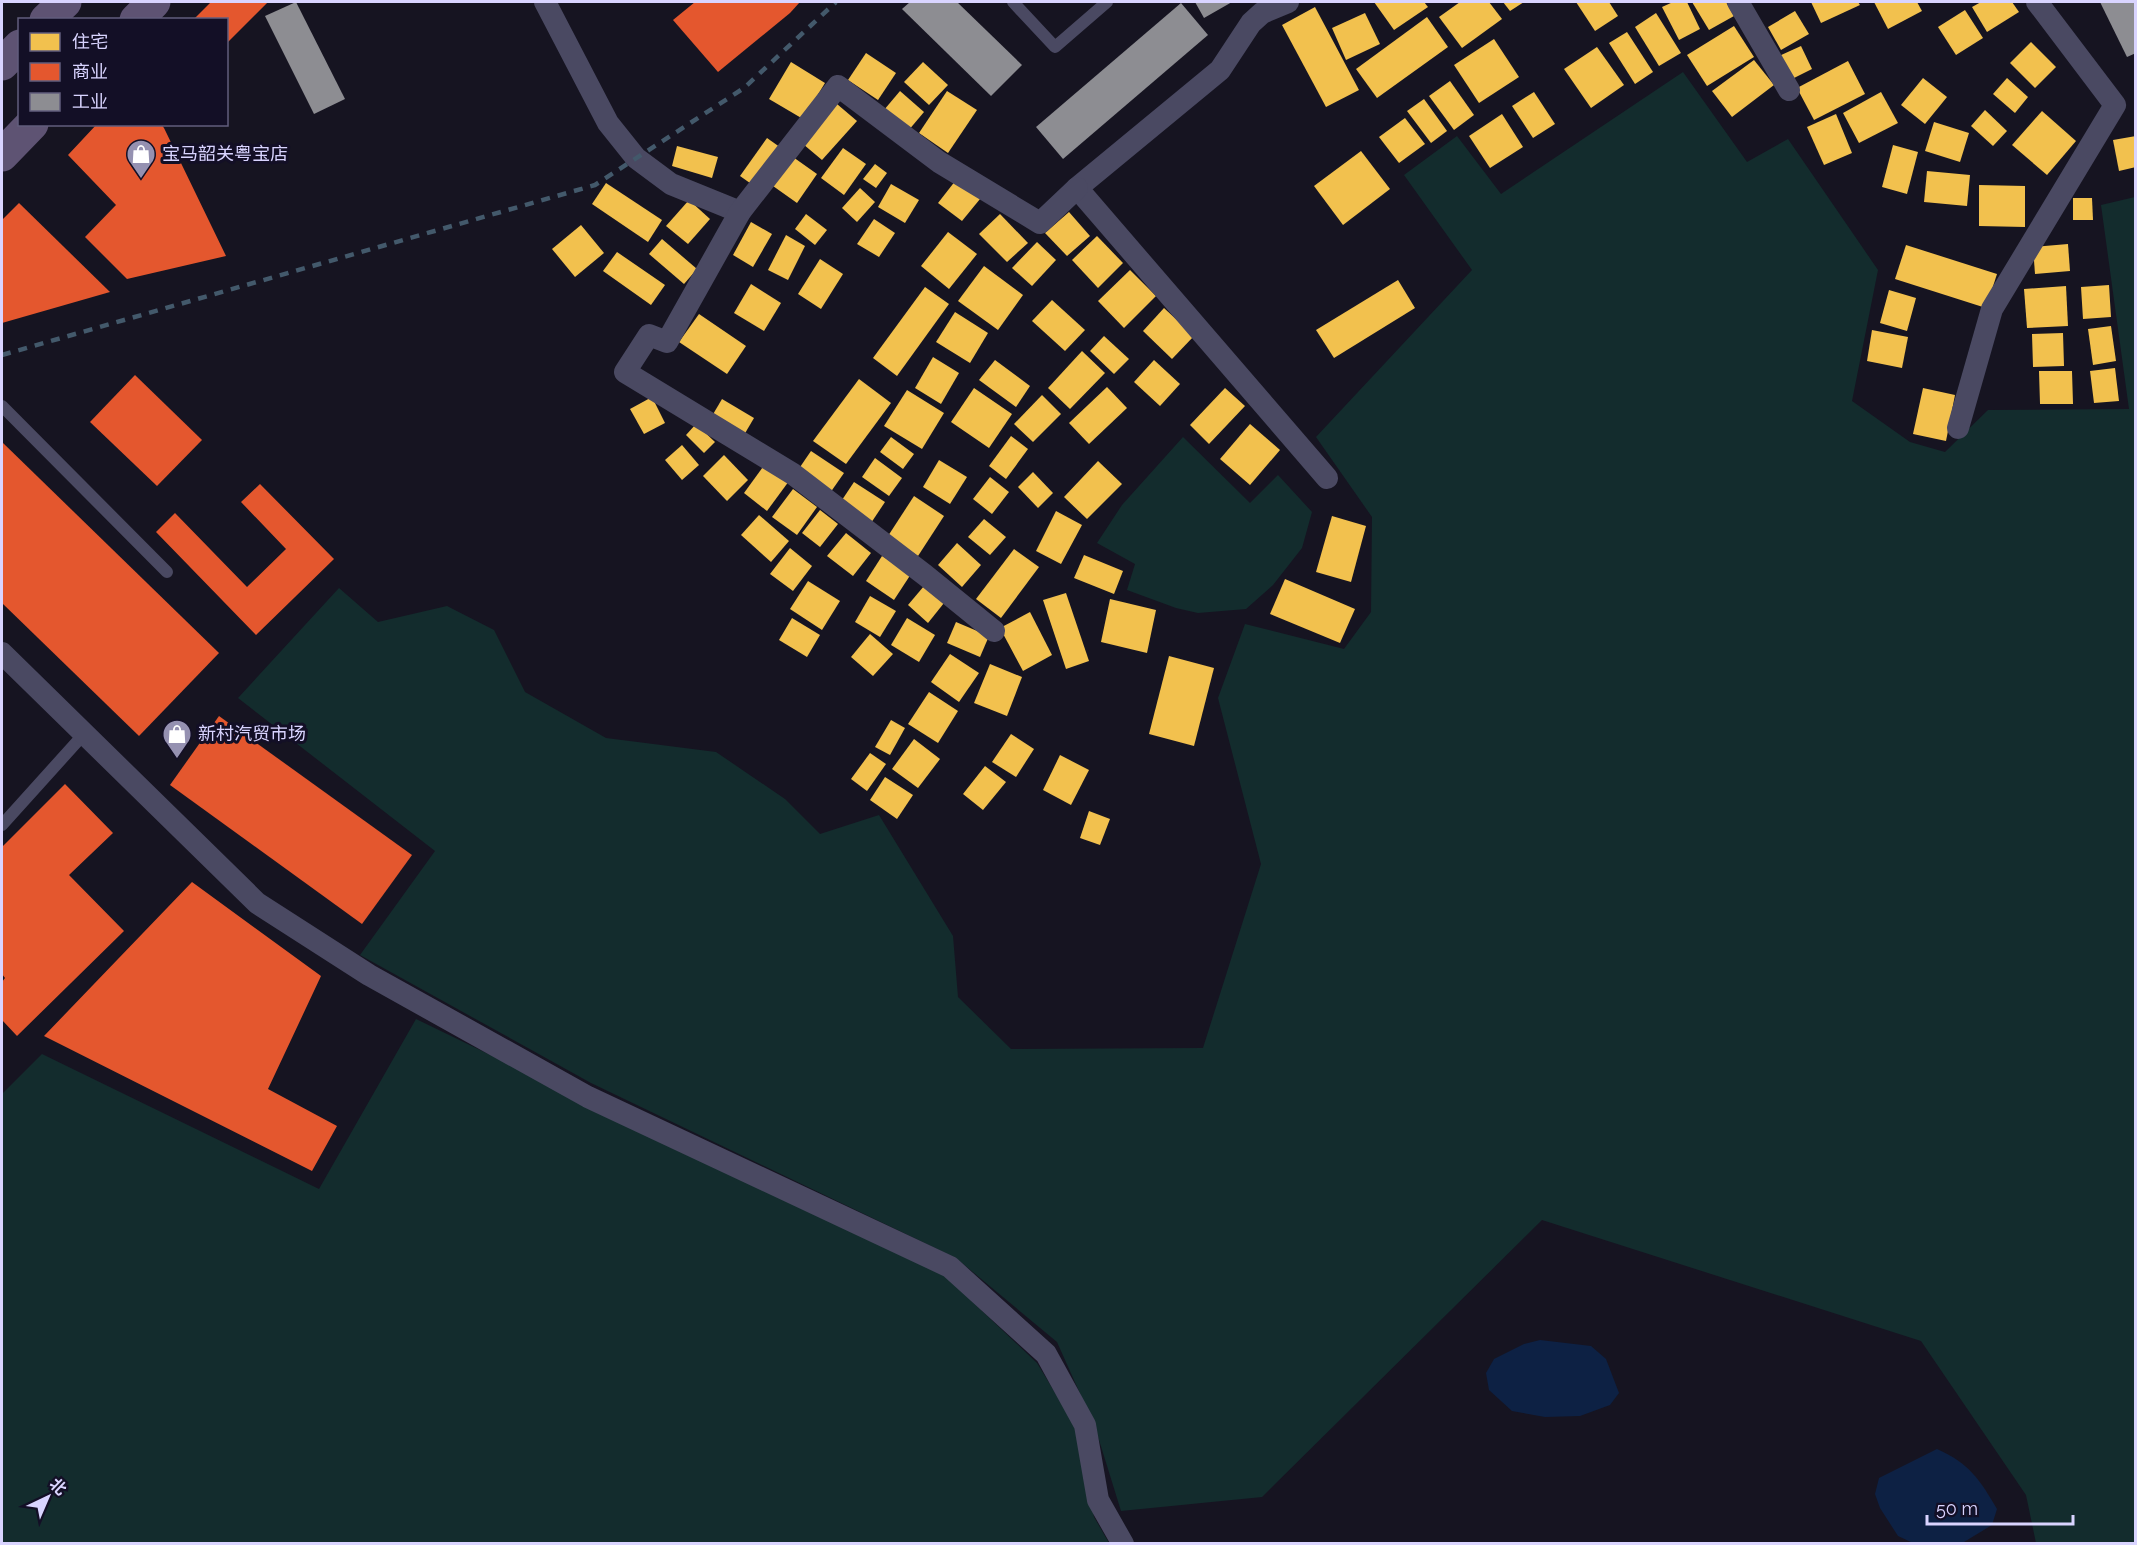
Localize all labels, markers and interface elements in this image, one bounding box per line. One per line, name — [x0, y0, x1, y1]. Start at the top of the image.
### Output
legend — [18, 18, 228, 126]
text: 住宅 — [72, 31, 108, 52]
text: 商业 — [72, 61, 108, 82]
text: 工业 — [72, 91, 108, 112]
shop icon: 宝马韶关粤宝店 — [125, 138, 157, 180]
place label: 宝马韶关粤宝店 — [162, 143, 288, 164]
shop icon: 新村汽贸市场 — [161, 718, 193, 760]
place label: 新村汽贸市场 — [198, 723, 306, 744]
north arrow — [18, 1467, 78, 1527]
text: 北 — [46, 1474, 70, 1499]
scale bar — [1927, 1488, 2072, 1526]
text: 50 m — [1936, 1498, 1978, 1519]

